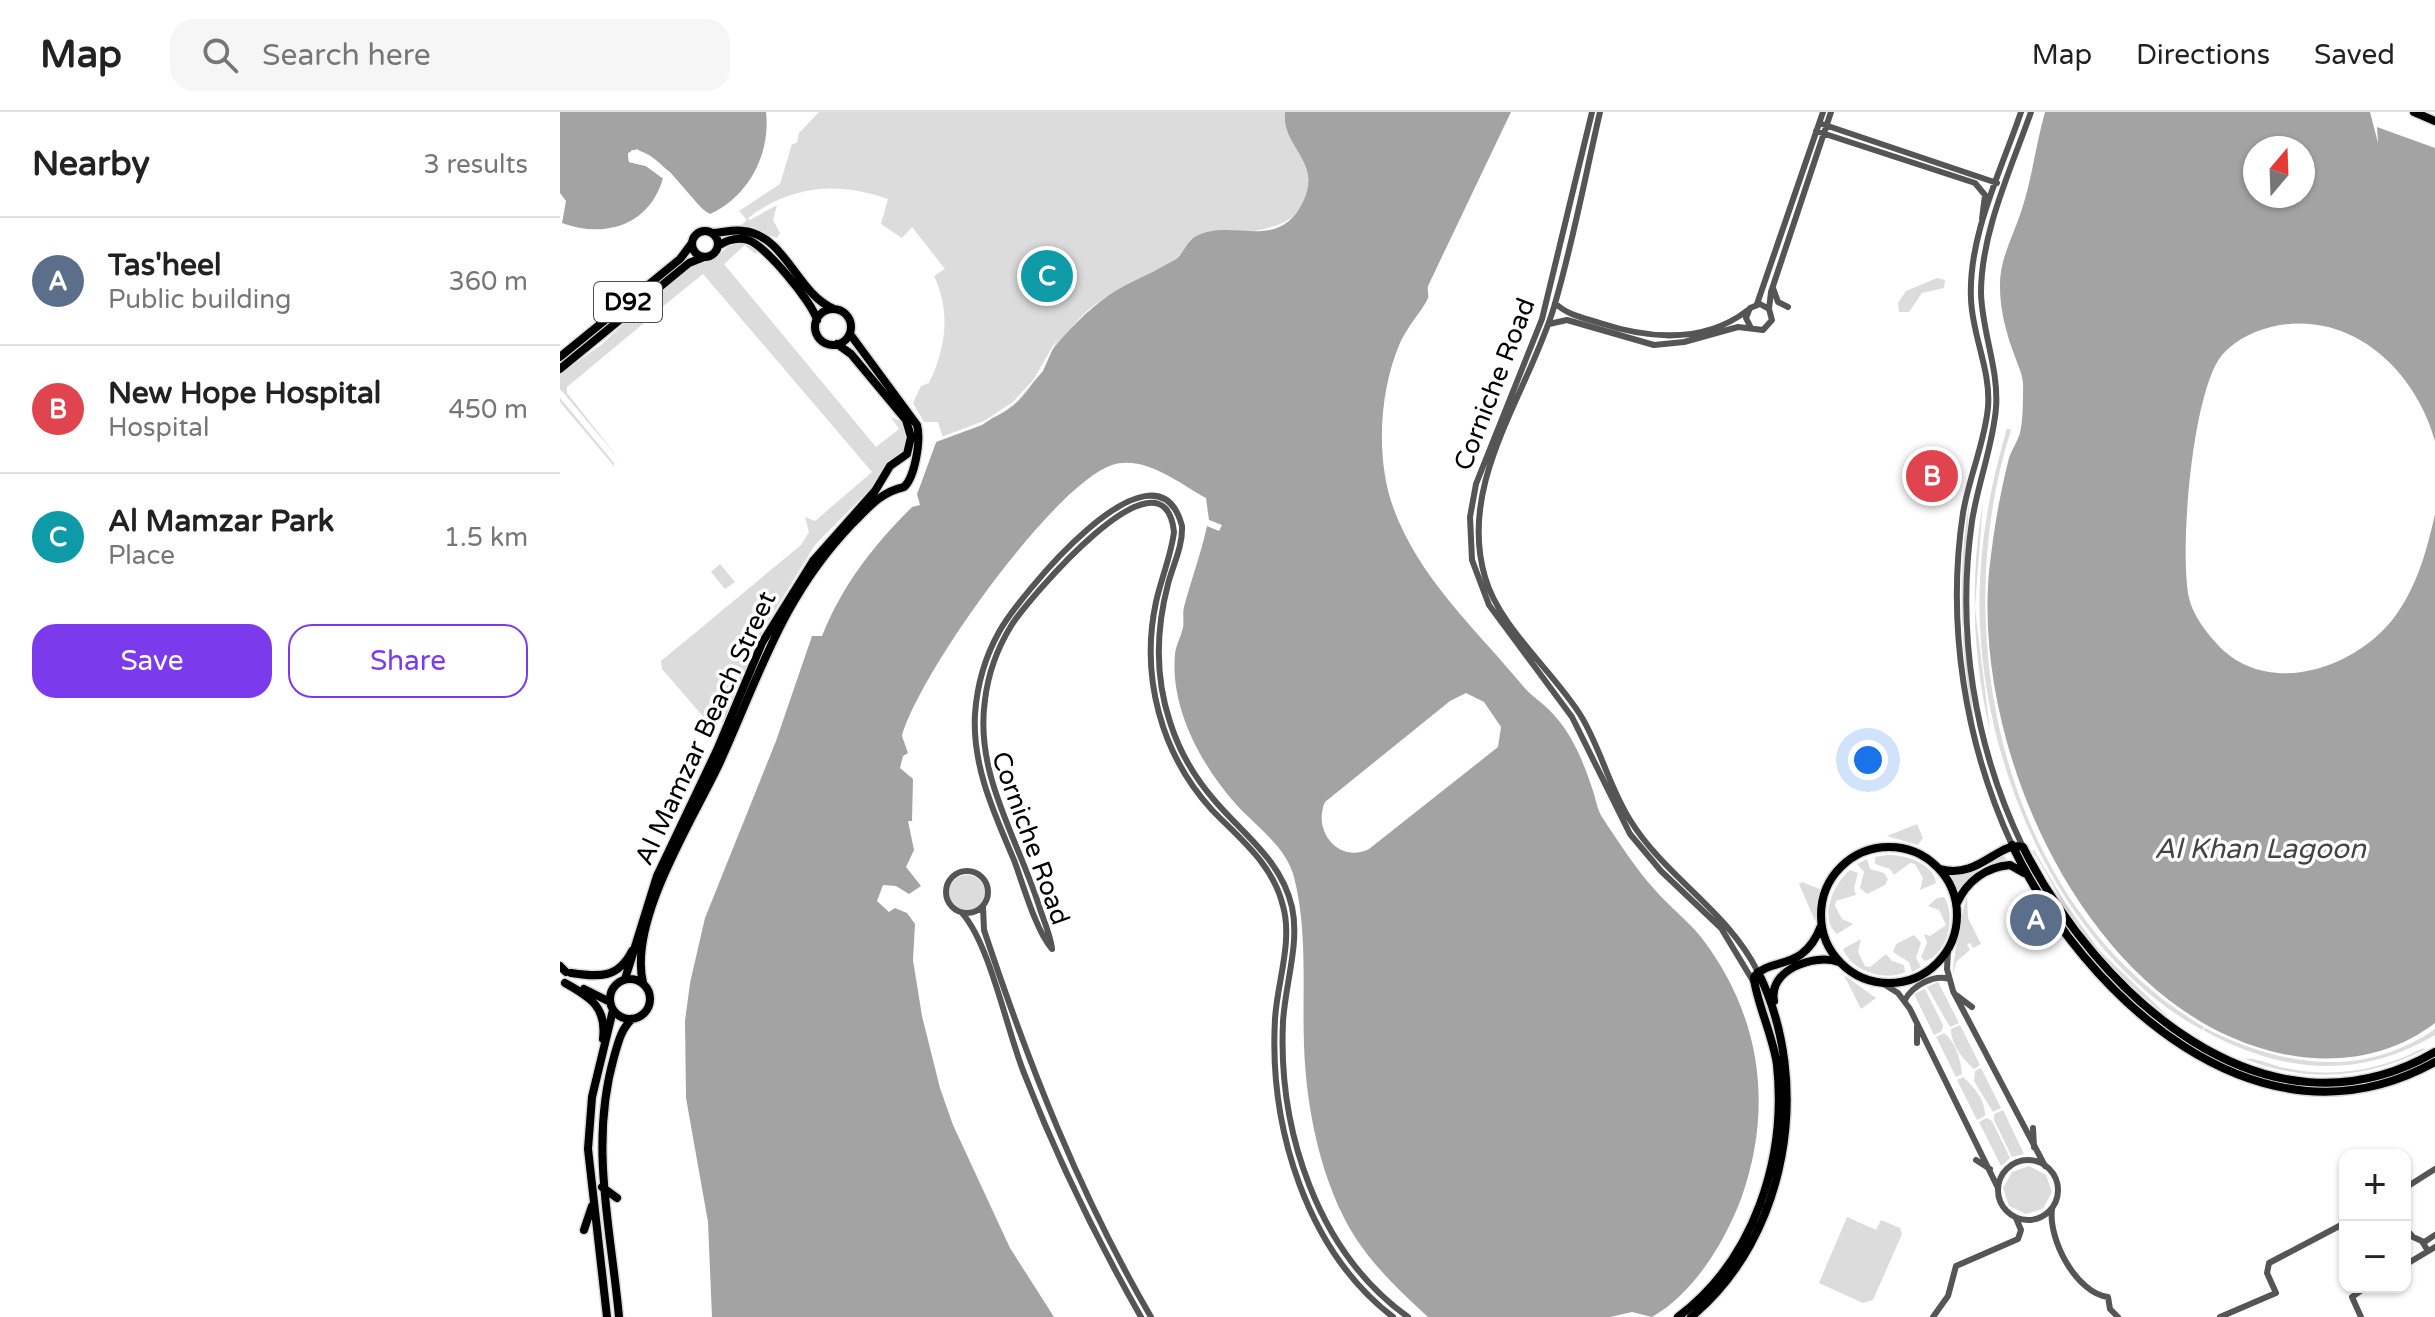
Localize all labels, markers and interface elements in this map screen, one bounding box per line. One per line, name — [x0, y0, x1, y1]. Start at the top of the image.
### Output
search box — [170, 19, 730, 91]
text: Map — [40, 32, 122, 78]
icon: search — [198, 33, 242, 77]
text: Search here — [262, 37, 431, 74]
text: Map — [2032, 38, 2092, 72]
text: Directions — [2136, 38, 2270, 72]
text: Saved — [2314, 38, 2395, 72]
north arrow — [2243, 136, 2315, 208]
text: Nearby — [32, 144, 150, 185]
text: 3 results — [423, 149, 528, 180]
pin: C — [1021, 246, 1073, 306]
text: Tas'heel — [108, 247, 222, 284]
text: A — [48, 266, 68, 297]
text: 360 m — [448, 266, 528, 297]
road number: D92 — [594, 282, 662, 322]
text: Public building — [108, 284, 291, 315]
street label: Corniche Road — [1447, 294, 1542, 475]
text: New Hope Hospital — [108, 375, 381, 412]
text: B — [49, 394, 67, 425]
text: 450 m — [448, 394, 528, 425]
text: Hospital — [108, 412, 209, 443]
pin: B — [1906, 446, 1958, 506]
text: Al Mamzar Park — [108, 503, 334, 540]
text: C — [49, 522, 67, 553]
text: 1.5 km — [444, 522, 528, 553]
text: Place — [108, 540, 175, 571]
street label: Al Mamzar Beach Street — [628, 586, 783, 870]
button: Save — [32, 624, 272, 698]
button: Share — [288, 624, 528, 698]
your location — [1848, 740, 1888, 780]
street label: Corniche Road — [985, 747, 1076, 929]
water label: Al Khan Lagoon — [2154, 832, 2367, 866]
pin: A — [2010, 890, 2062, 950]
map controls — [2339, 1149, 2411, 1293]
button: + — [2339, 1149, 2411, 1221]
button: − — [2339, 1221, 2411, 1293]

